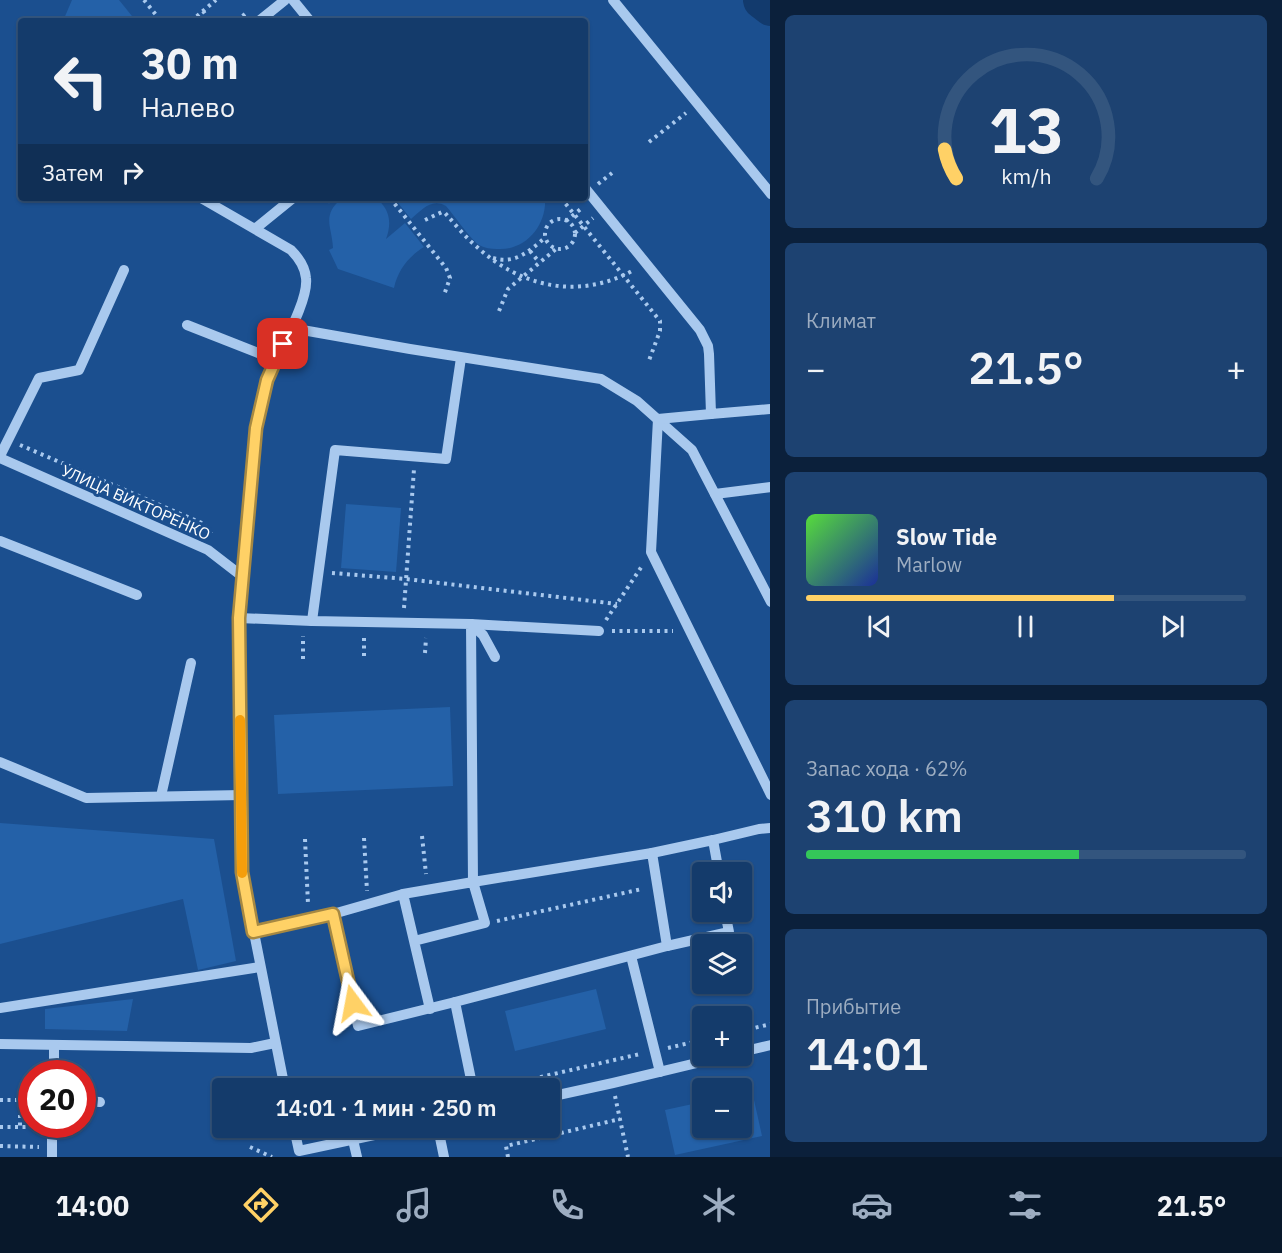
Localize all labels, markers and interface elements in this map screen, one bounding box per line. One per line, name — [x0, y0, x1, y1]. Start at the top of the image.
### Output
text: 30 m — [141, 36, 239, 91]
icon: left — [42, 42, 120, 120]
text: Налево — [141, 89, 235, 124]
text: 13 — [989, 89, 1063, 170]
icon: right — [116, 156, 149, 189]
text: Затем — [42, 158, 104, 187]
text: km/h — [1001, 162, 1051, 190]
text: Климат — [806, 307, 876, 334]
pin — [257, 318, 308, 369]
icon: arrive — [266, 327, 299, 360]
text: 21.5° — [968, 338, 1084, 396]
text: − — [806, 347, 826, 390]
text: + — [1226, 347, 1246, 390]
street label: УЛИЦА ВИКТОРЕНКО — [58, 460, 214, 544]
text: Slow Tide — [896, 522, 997, 551]
text: Marlow — [896, 551, 962, 578]
icon: previous — [863, 610, 896, 643]
icon: pause — [1009, 610, 1042, 643]
icon: next — [1156, 610, 1189, 643]
text: Запас хода · 62% — [806, 755, 968, 782]
text: 310 km — [806, 786, 963, 844]
map controls — [692, 862, 752, 1138]
button: sound — [692, 862, 752, 922]
button: layers — [692, 934, 752, 994]
position arrow — [321, 971, 385, 1035]
text: Прибытие — [806, 993, 901, 1020]
button: + — [692, 1006, 752, 1066]
text: 14:01 — [806, 1024, 928, 1082]
speed limit sign: 20 — [18, 1060, 96, 1138]
button: − — [692, 1078, 752, 1138]
text: 14:01 · 1 мин · 250 m — [275, 1093, 497, 1122]
icon: directions — [240, 1184, 282, 1226]
icon: music — [393, 1184, 435, 1226]
icon: phone — [546, 1184, 588, 1226]
icon: climate — [698, 1184, 740, 1226]
icon: car — [851, 1184, 893, 1226]
icon: filters — [1004, 1184, 1046, 1226]
text: 14:00 — [55, 1188, 129, 1223]
text: 21.5° — [1157, 1188, 1226, 1223]

